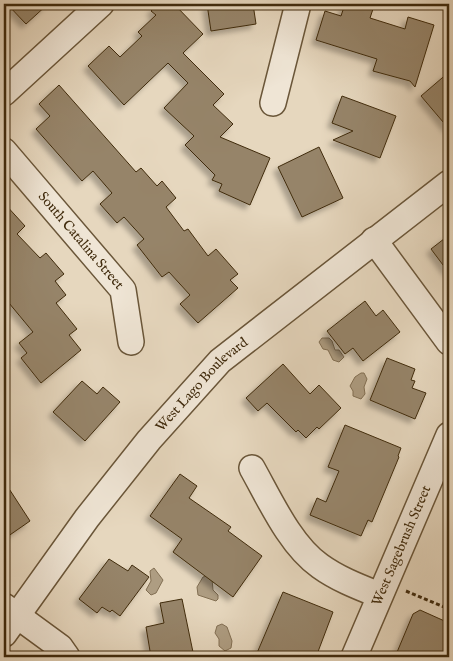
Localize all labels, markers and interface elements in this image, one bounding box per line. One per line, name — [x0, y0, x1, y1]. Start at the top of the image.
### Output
street label: South Catalina Street — [34, 188, 128, 293]
street label: West Lago Boulevard — [152, 333, 252, 435]
street label: West Sagebrush Street — [368, 483, 435, 609]

